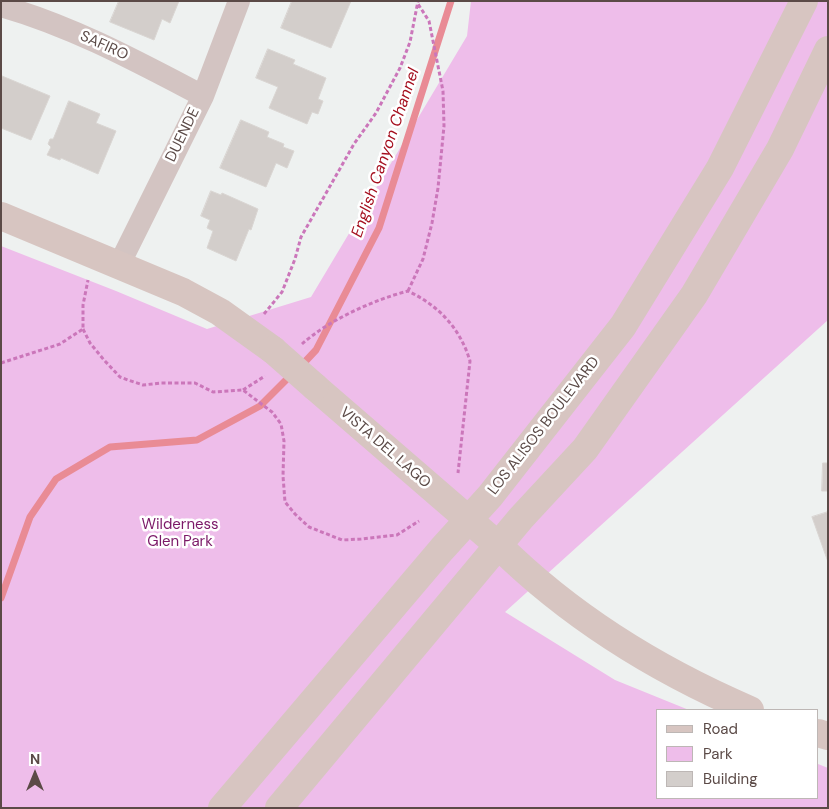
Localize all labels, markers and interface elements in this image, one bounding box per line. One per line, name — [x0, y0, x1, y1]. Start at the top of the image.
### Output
street label: SAFIRO — [77, 27, 131, 65]
water label: English Canyon Channel — [348, 66, 424, 240]
street label: DUENDE — [162, 105, 204, 165]
street label: LOS ALISOS BOULEVARD — [485, 353, 603, 499]
street label: VISTA DEL LAGO — [336, 404, 434, 492]
park label: Wilderness Glen Park — [141, 516, 219, 551]
legend — [656, 709, 819, 799]
text: Road — [703, 719, 738, 739]
text: Park — [703, 744, 733, 764]
north arrow — [10, 749, 60, 799]
text: N — [30, 750, 40, 768]
text: Building — [703, 769, 758, 789]

